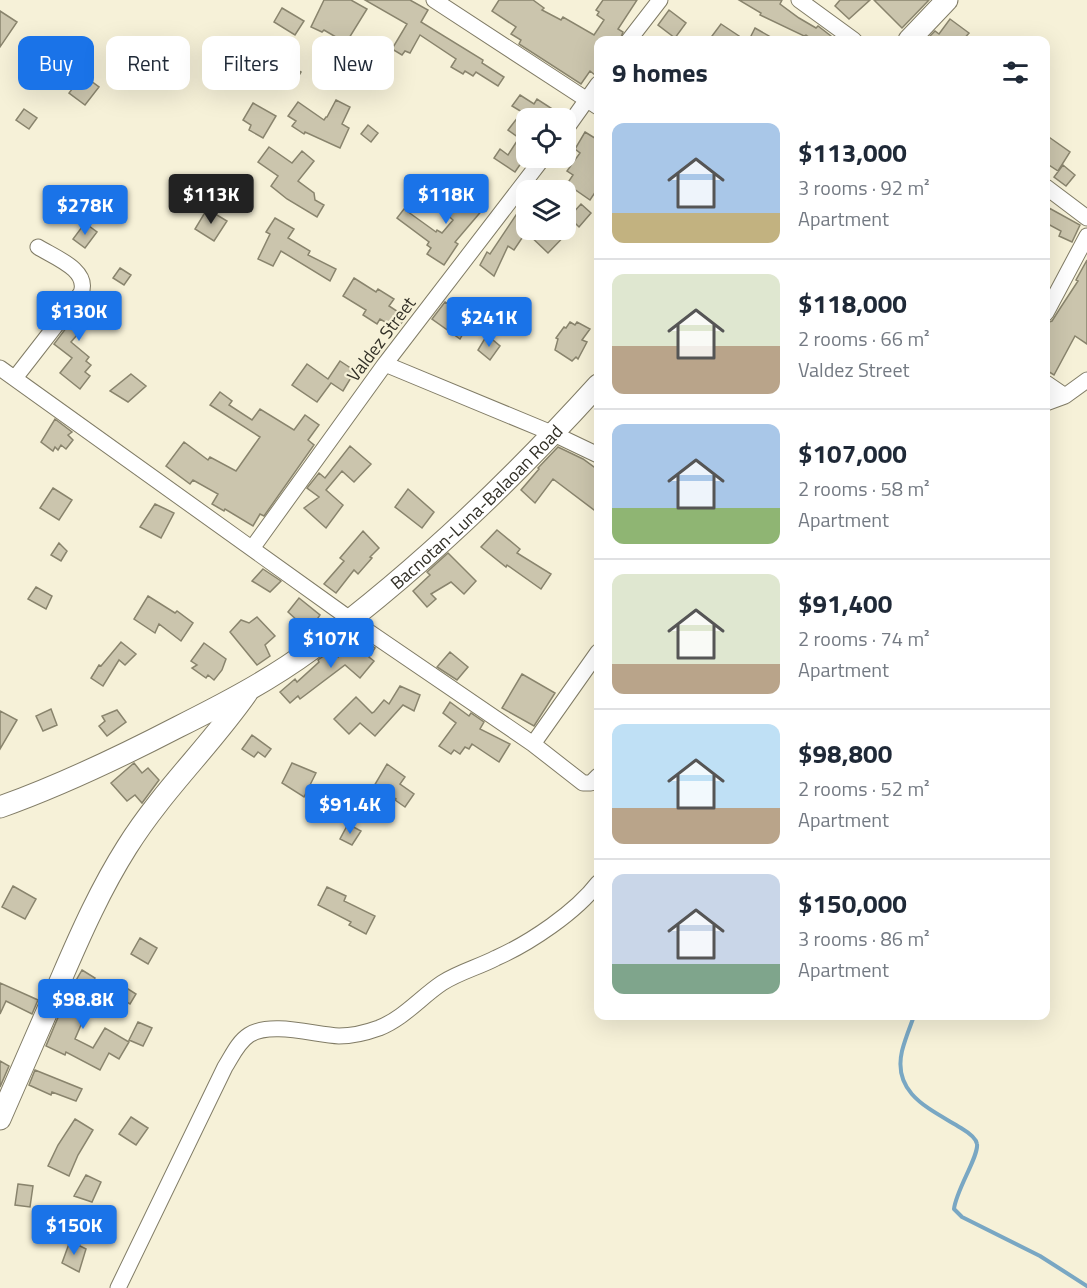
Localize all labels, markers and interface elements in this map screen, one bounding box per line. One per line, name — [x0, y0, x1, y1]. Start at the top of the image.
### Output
chip: Buy — [18, 36, 94, 90]
chip: Rent — [106, 36, 190, 90]
chip: Filters — [202, 36, 300, 90]
chip: New — [312, 36, 394, 90]
text: 9 homes — [612, 53, 708, 92]
icon: filters — [999, 56, 1032, 89]
map controls — [516, 108, 576, 240]
button: locate — [516, 108, 576, 168]
text: $113,000 — [798, 133, 907, 172]
icon: home — [660, 147, 732, 219]
text: 3 rooms · 92 m² — [798, 172, 930, 203]
pin: $113K — [169, 174, 253, 225]
pin: $118K — [404, 174, 488, 225]
text: $113K — [183, 178, 239, 209]
text: $118K — [418, 178, 474, 209]
button: layers — [516, 180, 576, 240]
pin: $278K — [43, 185, 127, 236]
text: $278K — [57, 189, 113, 220]
text: Apartment — [798, 203, 889, 234]
text: $118,000 — [798, 284, 907, 323]
street label: Valdez Street — [340, 290, 422, 387]
pin: $130K — [37, 291, 121, 342]
text: $130K — [51, 295, 107, 326]
pin: $241K — [447, 297, 531, 348]
icon: home — [660, 298, 732, 370]
text: $241K — [461, 301, 517, 332]
text: 2 rooms · 66 m² — [798, 323, 930, 354]
text: Valdez Street — [798, 354, 909, 385]
street label: Bacnotan-Luna-Balaoan Road — [384, 418, 569, 595]
text: $107,000 — [798, 434, 907, 473]
icon: home — [660, 448, 732, 520]
text: 2 rooms · 58 m² — [798, 473, 930, 504]
text: Apartment — [798, 504, 889, 535]
text: $91,400 — [798, 584, 892, 623]
icon: home — [660, 598, 732, 670]
pin: $107K — [289, 618, 373, 669]
text: $107K — [303, 622, 359, 653]
text: 2 rooms · 74 m² — [798, 623, 930, 654]
text: Apartment — [798, 654, 889, 685]
text: $98,800 — [798, 734, 892, 773]
icon: home — [660, 748, 732, 820]
text: 2 rooms · 52 m² — [798, 773, 930, 804]
pin: $91.4K — [301, 784, 399, 835]
text: $91.4K — [319, 788, 381, 819]
text: Apartment — [798, 804, 889, 835]
text: $150,000 — [798, 884, 907, 923]
icon: home — [660, 898, 732, 970]
text: 3 rooms · 86 m² — [798, 923, 930, 954]
text: Apartment — [798, 954, 889, 985]
pin: $98.8K — [34, 979, 132, 1030]
text: $98.8K — [52, 983, 114, 1014]
pin: $150K — [32, 1205, 116, 1256]
text: $150K — [46, 1209, 102, 1240]

